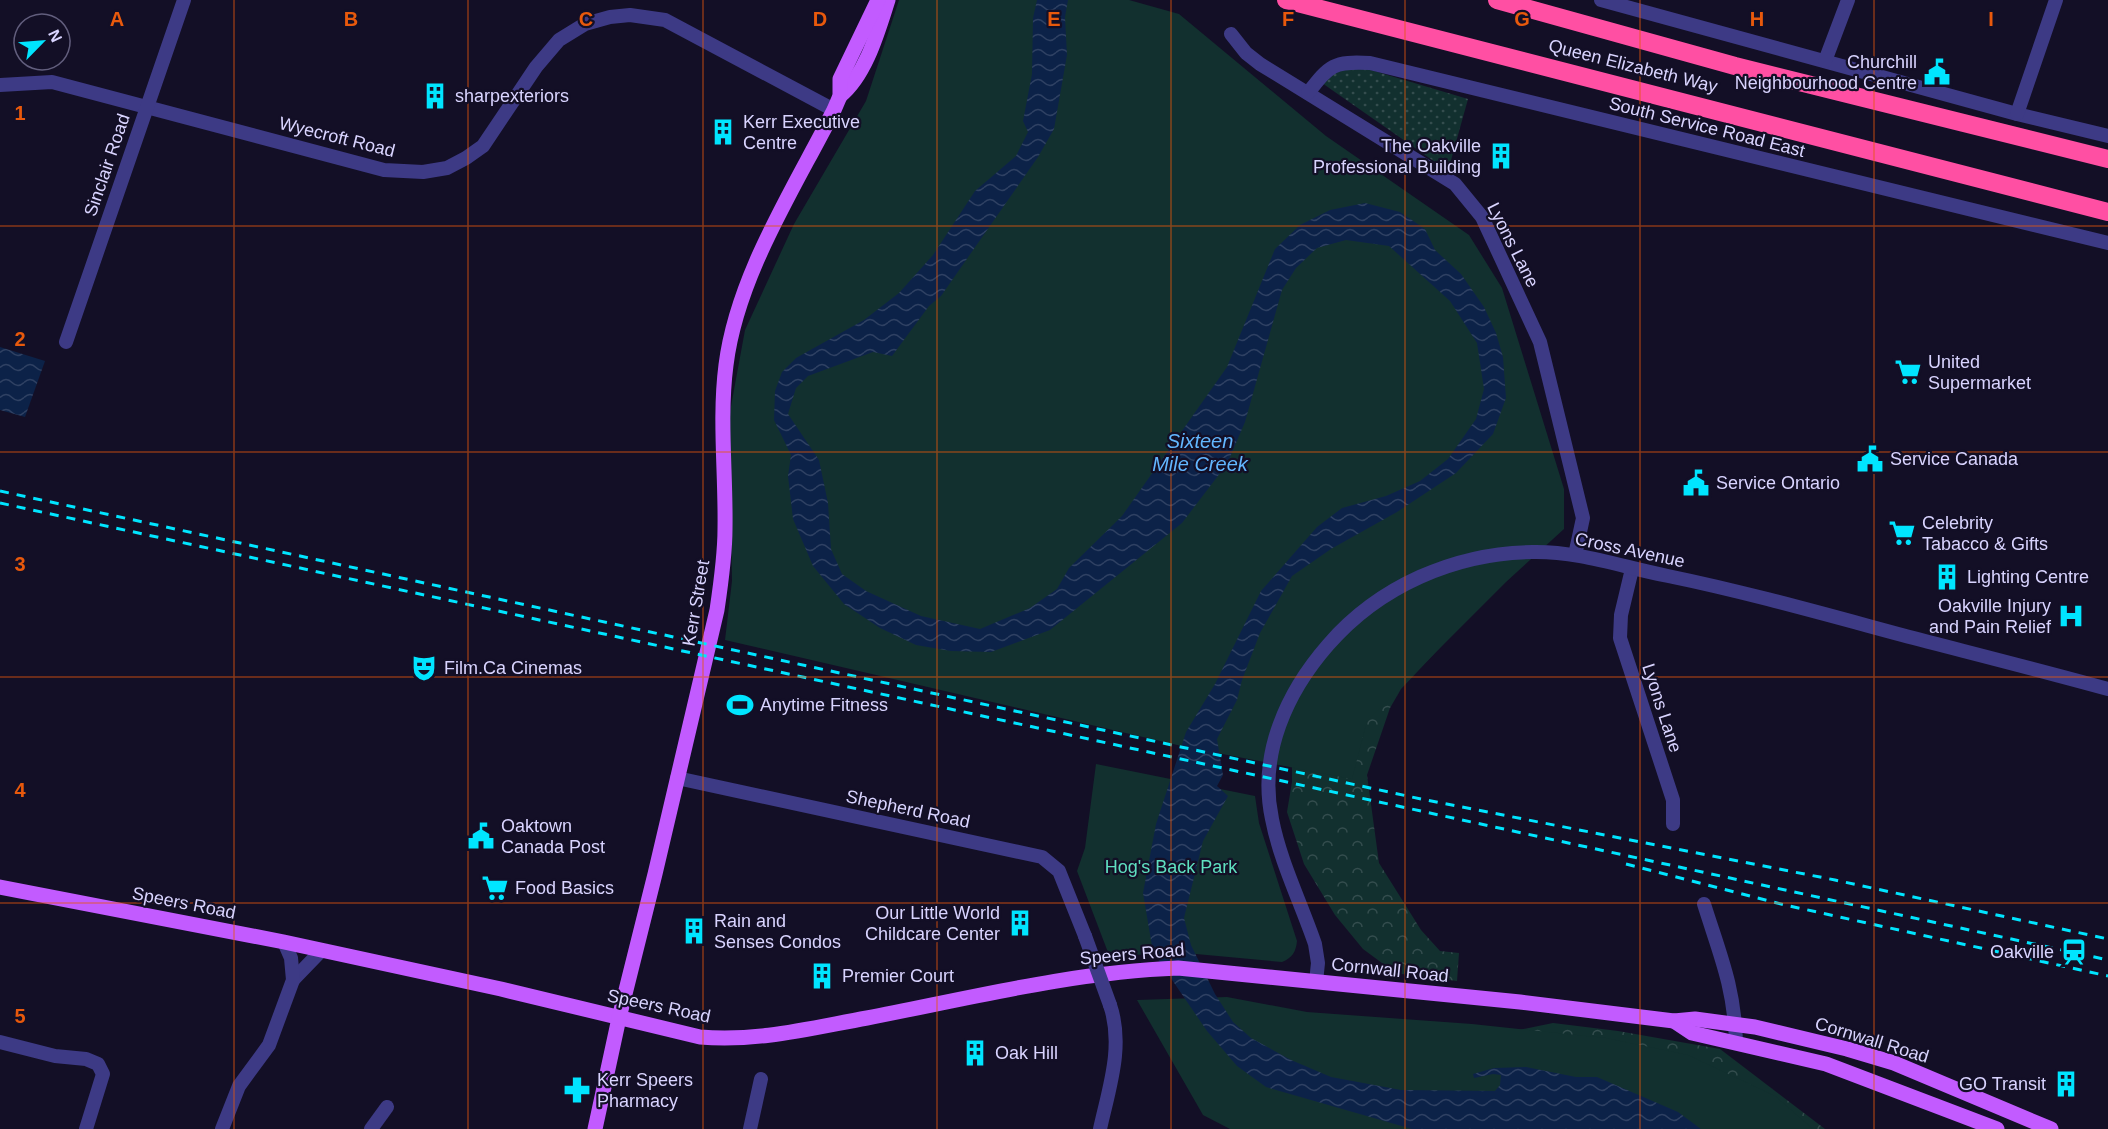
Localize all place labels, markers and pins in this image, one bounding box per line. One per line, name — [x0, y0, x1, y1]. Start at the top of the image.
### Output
place label: Churchill Neighbourhood Centre — [1735, 52, 1917, 93]
public building icon: Churchill Neighbourhood Centre — [1922, 57, 1952, 87]
building icon: sharpexteriors — [420, 81, 450, 111]
place label: sharpexteriors — [455, 86, 569, 106]
place label: Kerr Executive Centre — [743, 112, 860, 153]
building icon: Kerr Executive Centre — [708, 117, 738, 147]
place label: The Oakville Professional Building — [1313, 136, 1481, 177]
building icon: The Oakville Professional Building — [1486, 141, 1516, 171]
place label: United Supermarket — [1928, 352, 2031, 393]
supermarket icon: United Supermarket — [1893, 357, 1923, 387]
public building icon: Service Canada — [1855, 444, 1885, 474]
place label: Service Canada — [1890, 449, 2019, 469]
public building icon: Service Ontario — [1681, 468, 1711, 498]
place label: Service Ontario — [1716, 473, 1840, 493]
place label: Celebrity Tabacco & Gifts — [1922, 513, 2048, 554]
supermarket icon: Celebrity Tabacco & Gifts — [1887, 518, 1917, 548]
building icon: Lighting Centre — [1932, 562, 1962, 592]
place label: Lighting Centre — [1967, 567, 2089, 587]
place label: Oakville Injury and Pain Relief — [1929, 596, 2052, 637]
hospital icon: Oakville Injury and Pain Relief — [2056, 601, 2086, 631]
theatre icon: Film.Ca Cinemas — [409, 653, 439, 683]
place label: Film.Ca Cinemas — [444, 658, 582, 678]
sports icon: Anytime Fitness — [725, 690, 755, 720]
place label: Anytime Fitness — [760, 695, 888, 715]
place label: Oaktown Canada Post — [501, 816, 605, 857]
public building icon: Oaktown Canada Post — [466, 821, 496, 851]
supermarket icon: Food Basics — [480, 873, 510, 903]
place label: Food Basics — [515, 878, 614, 898]
place label: Our Little World Childcare Center — [865, 903, 1000, 944]
building icon: Our Little World Childcare Center — [1005, 908, 1035, 938]
place label: Rain and Senses Condos — [714, 911, 841, 952]
building icon: Rain and Senses Condos — [679, 916, 709, 946]
station icon: Oakville — [2059, 937, 2089, 967]
place label: Oakville — [1990, 942, 2054, 962]
building icon: Premier Court — [807, 961, 837, 991]
place label: Premier Court — [842, 966, 954, 986]
building icon: Oak Hill — [960, 1038, 990, 1068]
place label: Oak Hill — [995, 1043, 1058, 1063]
building icon: GO Transit — [2051, 1069, 2081, 1099]
place label: Kerr Speers Pharmacy — [597, 1070, 693, 1111]
place label: GO Transit — [1959, 1074, 2046, 1094]
pharmacy icon: Kerr Speers Pharmacy — [562, 1075, 592, 1105]

